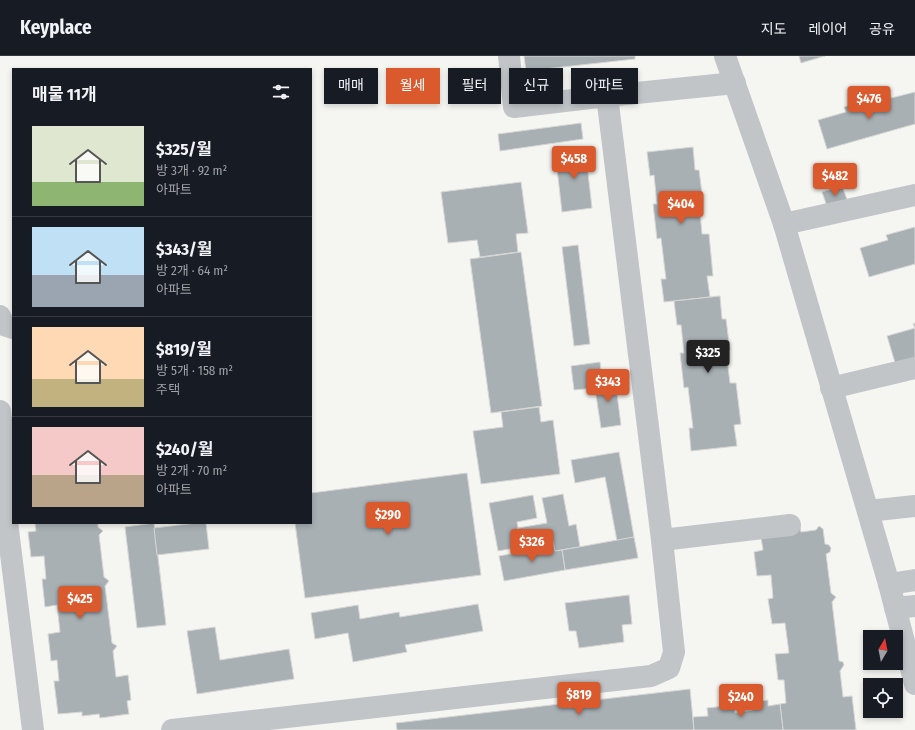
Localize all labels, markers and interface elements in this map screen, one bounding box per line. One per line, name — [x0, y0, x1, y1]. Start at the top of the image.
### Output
text: Keyplace — [20, 16, 92, 39]
text: 지도 — [761, 21, 787, 38]
text: 레이어 — [809, 21, 847, 38]
text: 공유 — [869, 21, 895, 38]
chip: 매매 — [324, 68, 378, 104]
chip: 월세 — [386, 68, 440, 104]
chip: 필터 — [448, 68, 501, 104]
chip: 신규 — [509, 68, 563, 104]
chip: 아파트 — [571, 68, 638, 104]
icon: filters — [270, 81, 292, 103]
text: 매물 11개 — [32, 84, 97, 105]
pin: $476 — [845, 86, 893, 120]
text: $476 — [857, 91, 882, 106]
text: $325/월 — [156, 139, 212, 160]
icon: home — [64, 142, 112, 190]
pin: $458 — [550, 146, 598, 180]
text: $458 — [561, 151, 587, 166]
text: 방 3개 · 92 m² — [156, 163, 227, 178]
pin: $482 — [811, 163, 859, 197]
text: $482 — [822, 168, 848, 183]
text: 아파트 — [156, 182, 192, 197]
pin: $404 — [657, 191, 705, 225]
text: $404 — [668, 196, 694, 211]
text: $343/월 — [156, 239, 212, 260]
icon: home — [64, 243, 112, 291]
text: 방 2개 · 64 m² — [156, 263, 228, 278]
text: 아파트 — [156, 282, 192, 297]
text: $819/월 — [156, 339, 212, 360]
pin: $325 — [684, 340, 732, 374]
icon: home — [64, 343, 112, 391]
text: $325 — [696, 345, 720, 360]
text: 방 5개 · 158 m² — [156, 363, 233, 378]
pin: $343 — [584, 369, 632, 403]
text: $343 — [595, 374, 621, 389]
text: 주택 — [156, 382, 180, 397]
text: $240/월 — [156, 439, 213, 460]
icon: home — [64, 443, 112, 491]
text: 방 2개 · 70 m² — [156, 463, 227, 478]
text: 아파트 — [156, 482, 192, 497]
pin: $290 — [364, 502, 412, 536]
text: $290 — [375, 507, 401, 522]
pin: $326 — [508, 529, 556, 563]
text: $326 — [519, 534, 545, 549]
pin: $425 — [56, 586, 104, 620]
text: $425 — [67, 591, 93, 606]
north arrow — [863, 630, 903, 670]
map controls — [863, 630, 903, 718]
button: locate — [863, 678, 903, 718]
pin: $819 — [555, 682, 603, 716]
pin: $240 — [717, 684, 765, 718]
text: $819 — [566, 687, 592, 702]
text: $240 — [728, 689, 754, 704]

